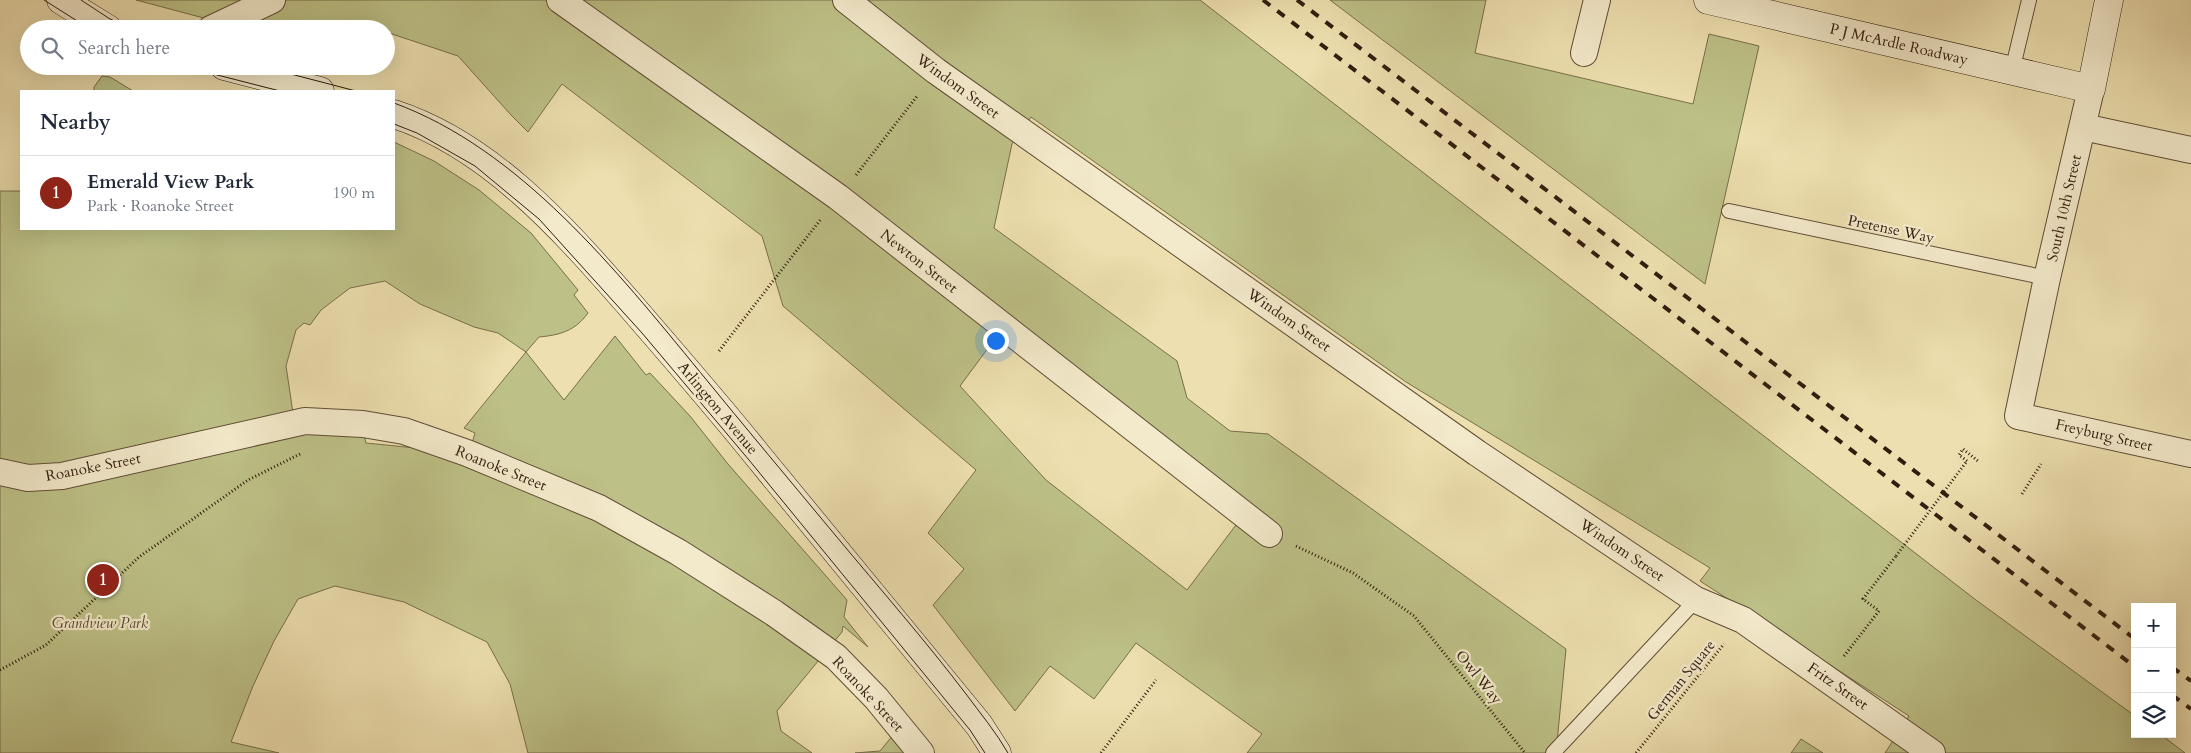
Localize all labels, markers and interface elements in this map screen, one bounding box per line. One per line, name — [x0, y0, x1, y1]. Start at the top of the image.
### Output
street label: P J McArdle Roadway — [1828, 18, 1970, 70]
search box — [20, 20, 395, 75]
icon: search — [38, 34, 66, 62]
text: Search here — [78, 35, 170, 61]
street label: Windom Street — [912, 48, 1004, 123]
text: Nearby — [40, 108, 111, 137]
street label: South 10th Street — [2042, 152, 2086, 264]
text: Emerald View Park — [87, 169, 254, 195]
text: 1 — [52, 182, 60, 204]
text: 190 m — [333, 182, 375, 204]
text: Park · Roanoke Street — [87, 195, 233, 217]
street label: Pretense Way — [1846, 210, 1936, 248]
street label: Newton Street — [876, 224, 962, 298]
street label: Windom Street — [1242, 283, 1335, 357]
your location — [983, 328, 1009, 354]
street label: Arlington Avenue — [673, 357, 763, 459]
street label: Freyburg Street — [2054, 414, 2155, 456]
street label: Roanoke Street — [452, 441, 550, 495]
street label: Roanoke Street — [44, 448, 143, 486]
street label: Windom Street — [1575, 514, 1669, 586]
pin: 1 — [87, 561, 119, 599]
map controls — [2131, 603, 2176, 738]
button: + — [2131, 603, 2176, 648]
park label: Grandview Park — [52, 613, 149, 633]
street label: German Square — [1642, 635, 1720, 725]
street label: Owl Way — [1451, 646, 1507, 708]
button: − — [2131, 648, 2176, 693]
street label: Roanoke Street — [828, 652, 908, 736]
street label: Fritz Street — [1804, 658, 1873, 714]
button: layers — [2131, 693, 2176, 738]

